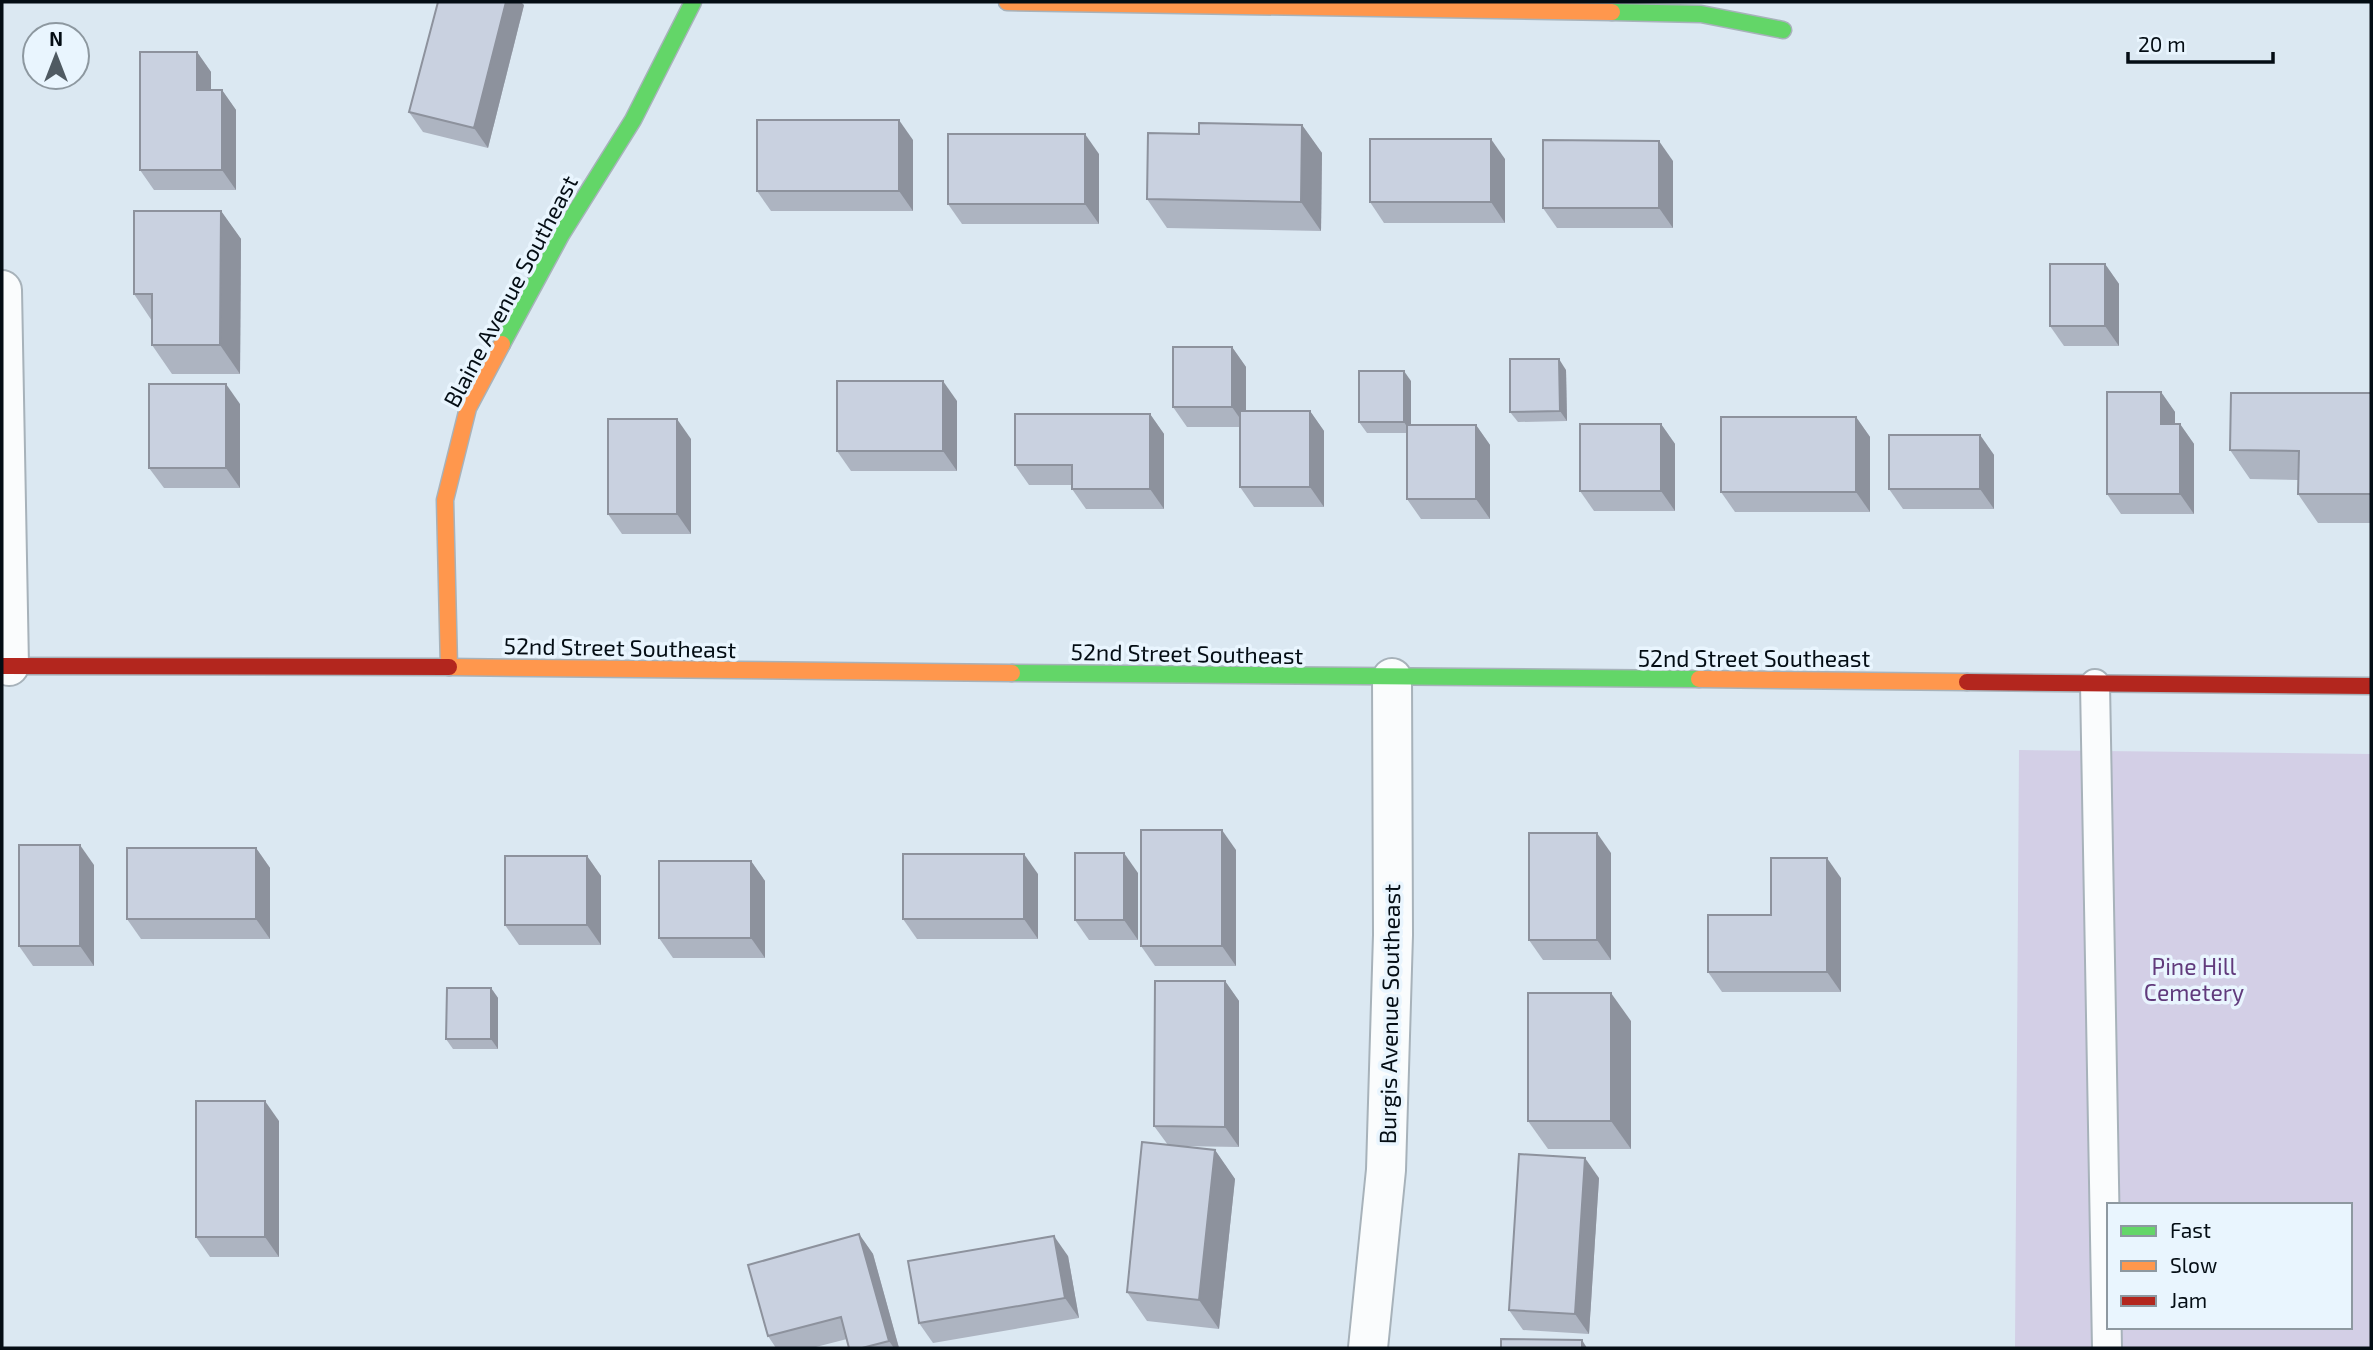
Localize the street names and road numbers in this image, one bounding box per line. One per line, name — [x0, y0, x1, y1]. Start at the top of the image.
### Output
street label: Blaine Avenue Southeast — [437, 170, 583, 412]
street label: 52nd Street Southeast — [503, 631, 737, 663]
street label: 52nd Street Southeast — [1070, 637, 1304, 669]
street label: 52nd Street Southeast — [1638, 644, 1871, 672]
street label: Burgis Avenue Southeast — [1373, 883, 1405, 1144]

